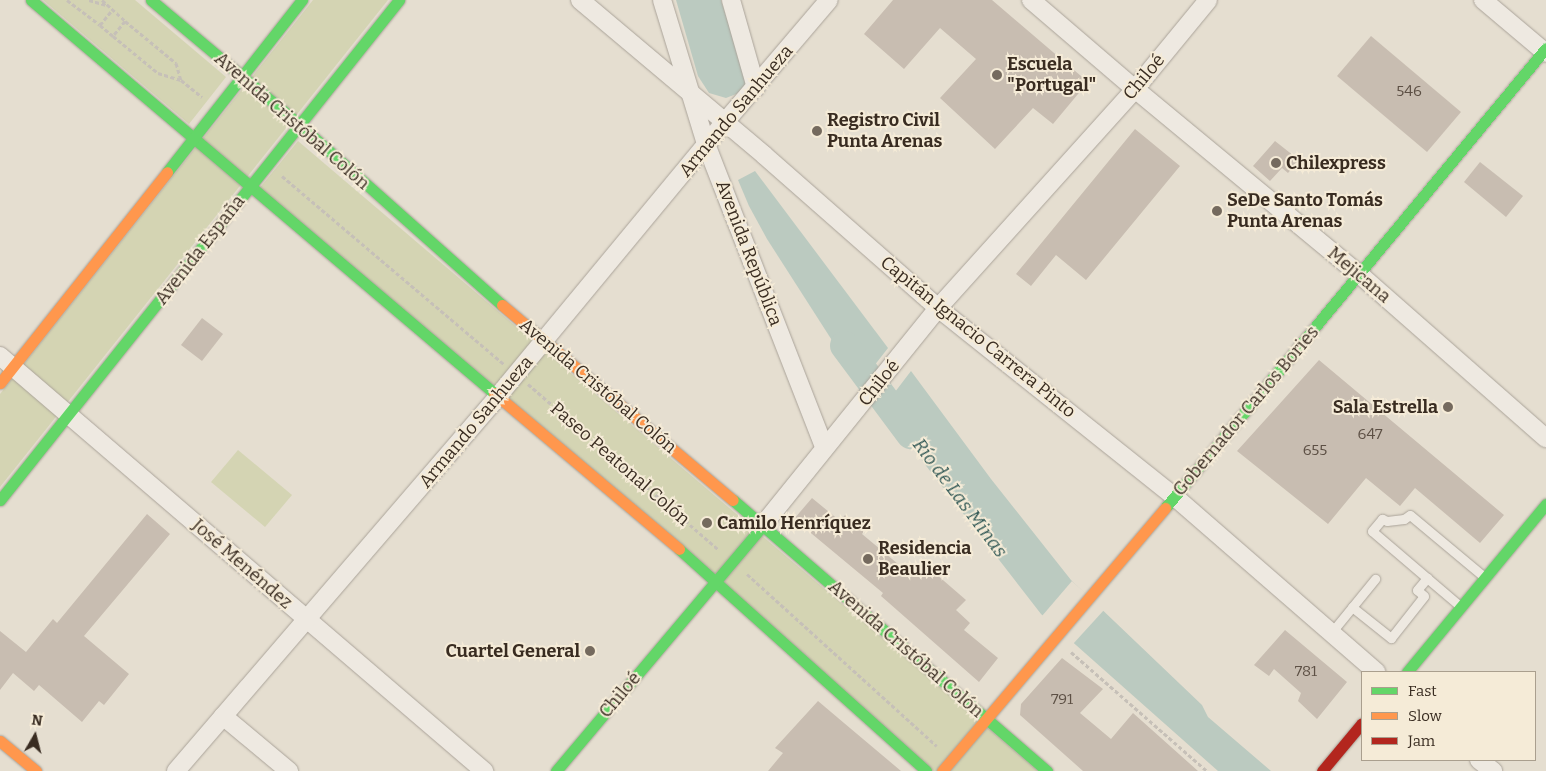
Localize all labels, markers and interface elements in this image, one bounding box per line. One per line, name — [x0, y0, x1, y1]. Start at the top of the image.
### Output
street label: Armando Sanhueza — [675, 41, 797, 181]
street label: Avenida Cristóbal Colón — [210, 48, 374, 194]
street label: Chiloé — [1119, 50, 1169, 104]
place label: Escuela "Portugal" — [1007, 54, 1096, 96]
marker: Escuela "Portugal" — [991, 69, 1003, 81]
house number: 546 — [1396, 83, 1422, 101]
place label: Registro Civil Punta Arenas — [827, 110, 942, 152]
marker: Registro Civil Punta Arenas — [811, 125, 823, 137]
place label: Chilexpress — [1286, 152, 1386, 174]
marker: Chilexpress — [1270, 157, 1282, 169]
street label: Avenida República — [711, 177, 787, 329]
place label: SeDe Santo Tomás Punta Arenas — [1227, 190, 1383, 232]
street label: Avenida España — [151, 191, 249, 309]
marker: SeDe Santo Tomás Punta Arenas — [1211, 205, 1223, 217]
street label: Mejicana — [1323, 242, 1395, 308]
street label: Capitán Ignacio Carrera Pinto — [876, 252, 1080, 422]
street label: Avenida Cristóbal Colón — [515, 314, 681, 458]
street label: Gobernador Carlos Bories — [1169, 322, 1323, 500]
street label: Armando Sanhueza — [415, 352, 537, 492]
street label: Chiloé — [854, 356, 904, 410]
place label: Sala Estrella — [1333, 396, 1438, 418]
street label: Paseo Peatonal Colón — [546, 398, 694, 530]
marker: Sala Estrella — [1442, 401, 1454, 413]
house number: 647 — [1358, 426, 1382, 444]
water label: Río de Las Minas — [908, 434, 1012, 562]
house number: 655 — [1303, 442, 1327, 460]
place label: Camilo Henríquez — [717, 512, 871, 534]
street label: José Menéndez — [188, 515, 296, 613]
marker: Camilo Henríquez — [701, 517, 713, 529]
place label: Residencia Beaulier — [878, 538, 971, 580]
marker: Residencia Beaulier — [862, 553, 874, 565]
street label: Avenida Cristóbal Colón — [824, 576, 988, 722]
place label: Cuartel General — [446, 640, 580, 662]
marker: Cuartel General — [584, 645, 596, 657]
house number: 781 — [1295, 663, 1317, 681]
street label: Chiloé — [595, 668, 645, 722]
legend — [1361, 671, 1536, 761]
text: Fast — [1408, 682, 1437, 700]
house number: 791 — [1051, 691, 1073, 709]
text: Slow — [1408, 707, 1442, 725]
north arrow — [10, 711, 60, 761]
text: N — [31, 711, 44, 730]
text: Jam — [1408, 732, 1435, 750]

